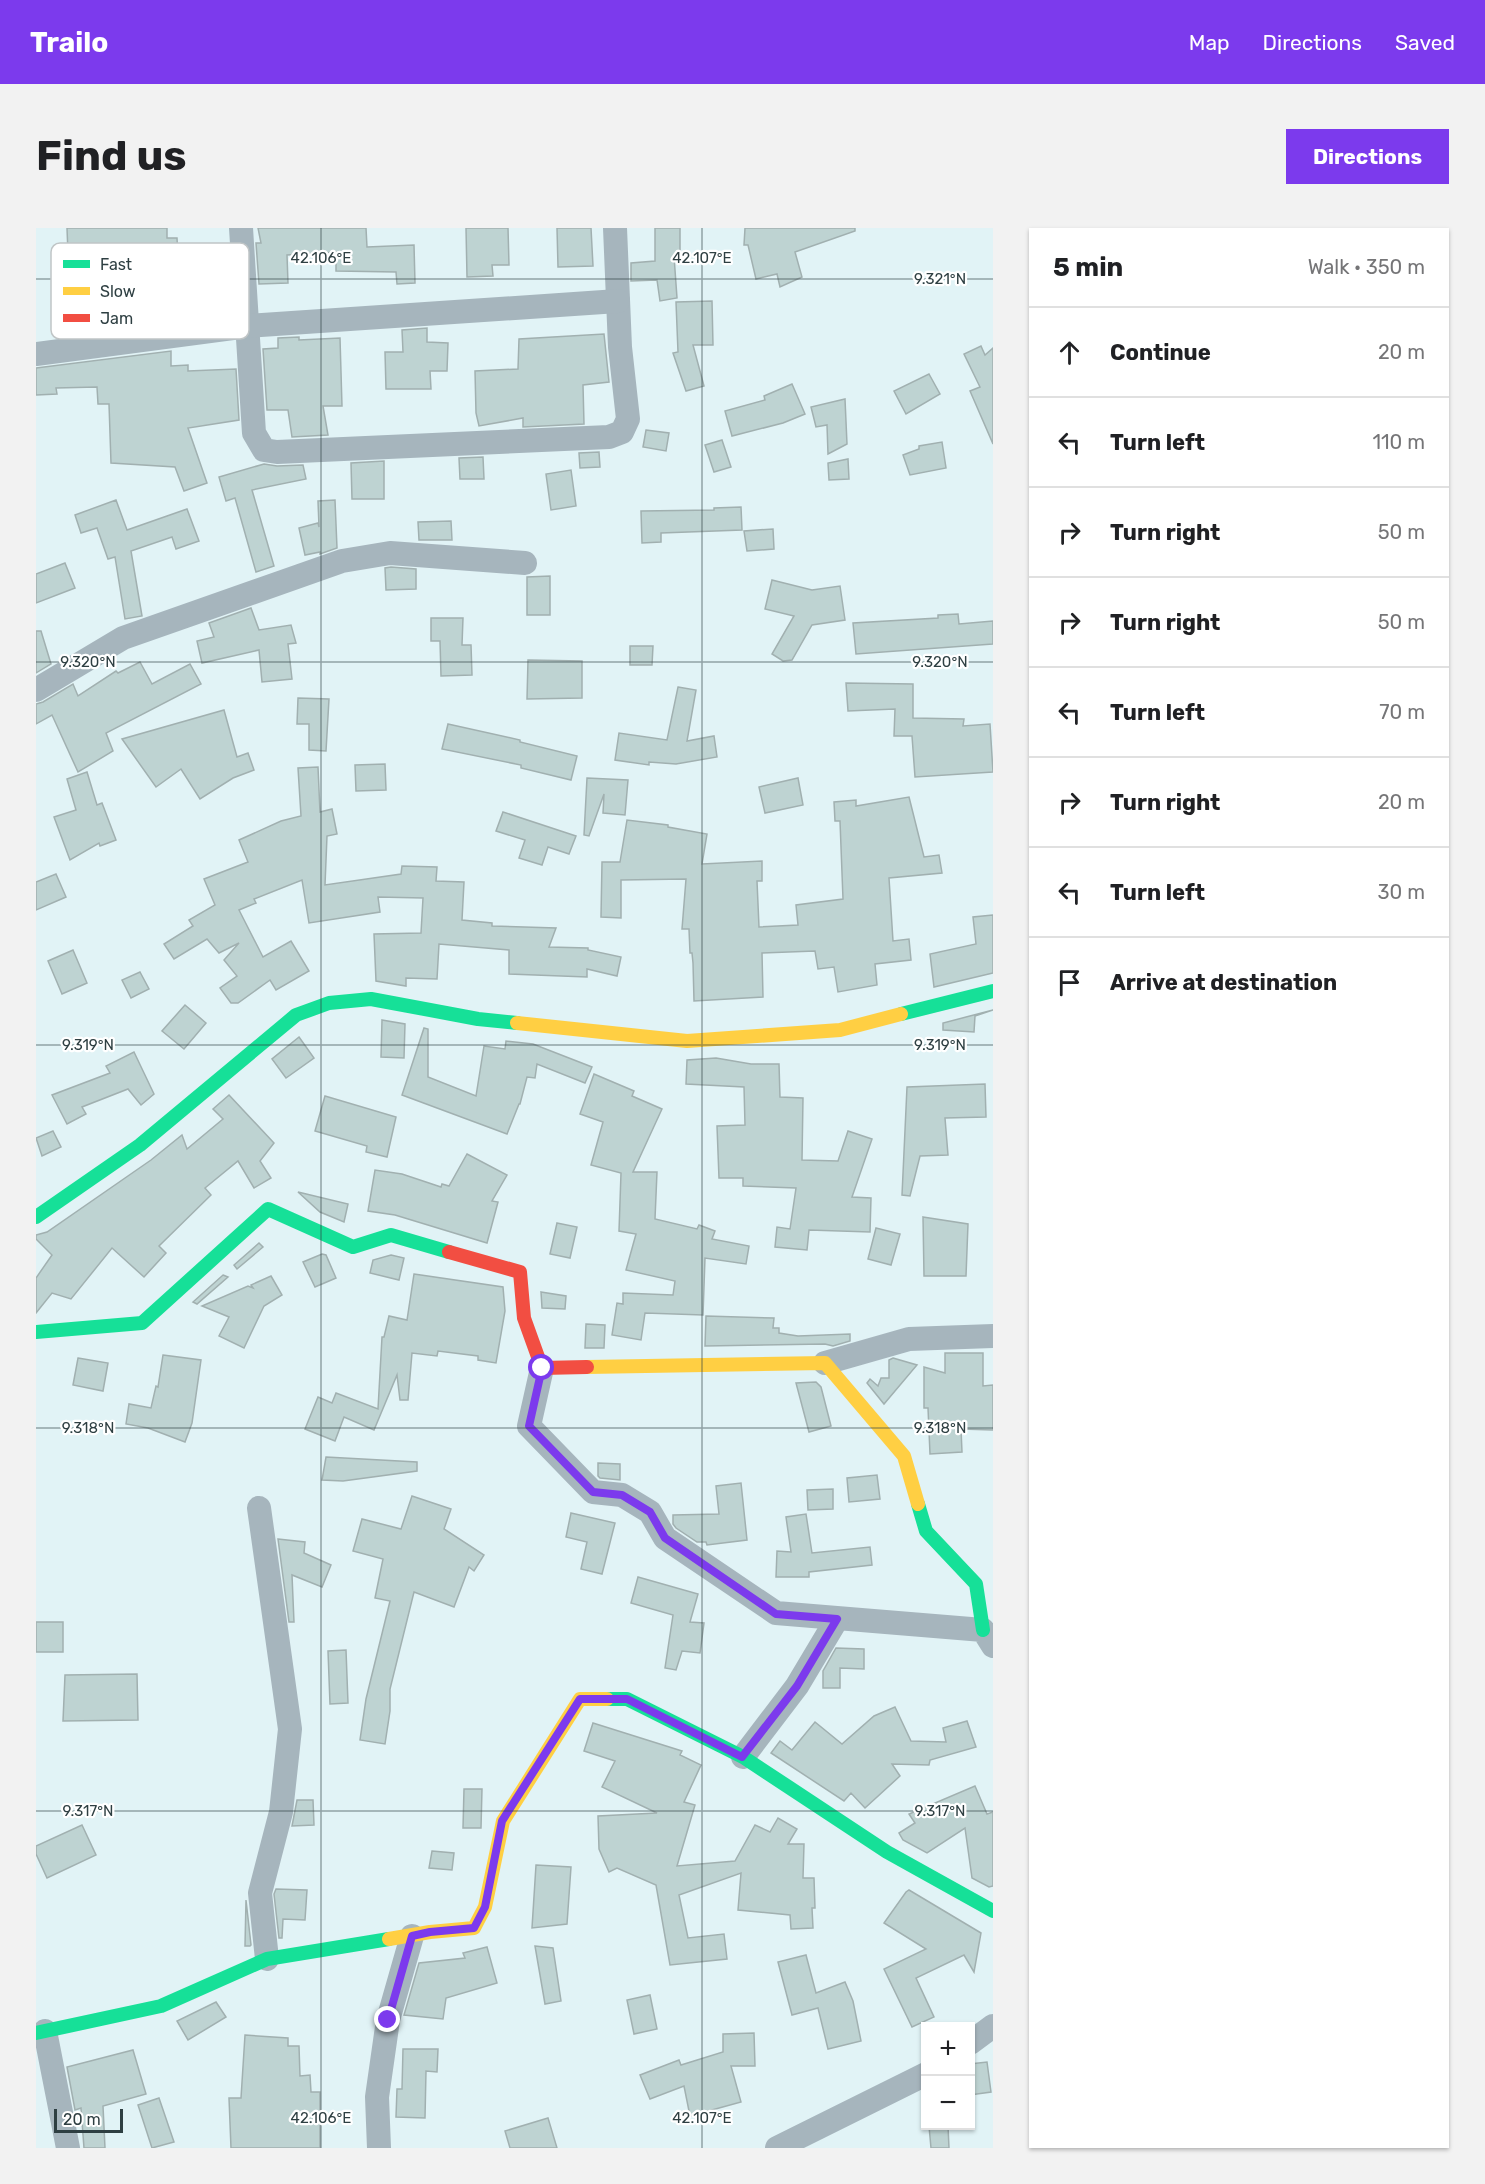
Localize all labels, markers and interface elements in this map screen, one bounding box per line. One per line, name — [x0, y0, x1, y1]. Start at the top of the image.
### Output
text: Trailo — [30, 26, 108, 59]
text: Map — [1189, 30, 1230, 55]
text: Directions — [1263, 30, 1362, 55]
text: Saved — [1395, 30, 1455, 55]
button: Directions — [1286, 129, 1449, 184]
text: Find us — [36, 131, 187, 181]
legend — [51, 243, 249, 339]
text: 42.106°E — [291, 249, 351, 267]
text: 42.107°E — [672, 249, 732, 267]
text: 5 min — [1053, 252, 1123, 283]
text: Fast — [100, 255, 132, 274]
text: Walk · 350 m — [1308, 255, 1425, 279]
text: 9.321°N — [914, 270, 966, 288]
text: Slow — [100, 282, 136, 301]
text: Jam — [100, 309, 133, 328]
icon: ahead — [1053, 336, 1086, 369]
text: Continue — [1110, 339, 1211, 366]
text: 20 m — [1378, 340, 1425, 364]
icon: left — [1053, 426, 1086, 459]
text: Turn left — [1110, 429, 1205, 456]
text: 110 m — [1373, 430, 1425, 454]
icon: right — [1053, 516, 1086, 549]
text: Turn right — [1110, 519, 1220, 546]
text: 50 m — [1378, 520, 1425, 544]
icon: right — [1053, 606, 1086, 639]
text: Turn right — [1110, 609, 1220, 636]
text: 50 m — [1378, 610, 1425, 634]
text: 9.320°N — [60, 653, 116, 671]
text: 9.320°N — [912, 653, 968, 671]
icon: left — [1053, 696, 1086, 729]
text: Turn left — [1110, 699, 1205, 726]
text: 70 m — [1379, 700, 1425, 724]
icon: right — [1053, 786, 1086, 819]
text: Turn right — [1110, 789, 1220, 816]
text: 20 m — [1378, 790, 1425, 814]
icon: left — [1053, 876, 1086, 909]
text: Turn left — [1110, 879, 1205, 906]
text: 30 m — [1378, 880, 1425, 904]
icon: arrive — [1053, 966, 1086, 999]
text: Arrive at destination — [1110, 969, 1337, 996]
text: 9.319°N — [62, 1036, 114, 1054]
text: 9.319°N — [914, 1036, 966, 1054]
route start — [528, 1354, 554, 1380]
text: 9.318°N — [62, 1419, 114, 1437]
text: 9.318°N — [914, 1419, 966, 1437]
text: 9.317°N — [63, 1802, 113, 1820]
text: 9.317°N — [915, 1802, 965, 1820]
route end — [374, 2006, 400, 2032]
map controls — [921, 2022, 975, 2130]
button: + — [921, 2022, 975, 2076]
button: − — [921, 2076, 975, 2130]
scale bar — [54, 2106, 123, 2134]
text: 42.106°E — [291, 2109, 351, 2127]
text: 42.107°E — [672, 2109, 732, 2127]
text: 20 m — [63, 2110, 101, 2129]

